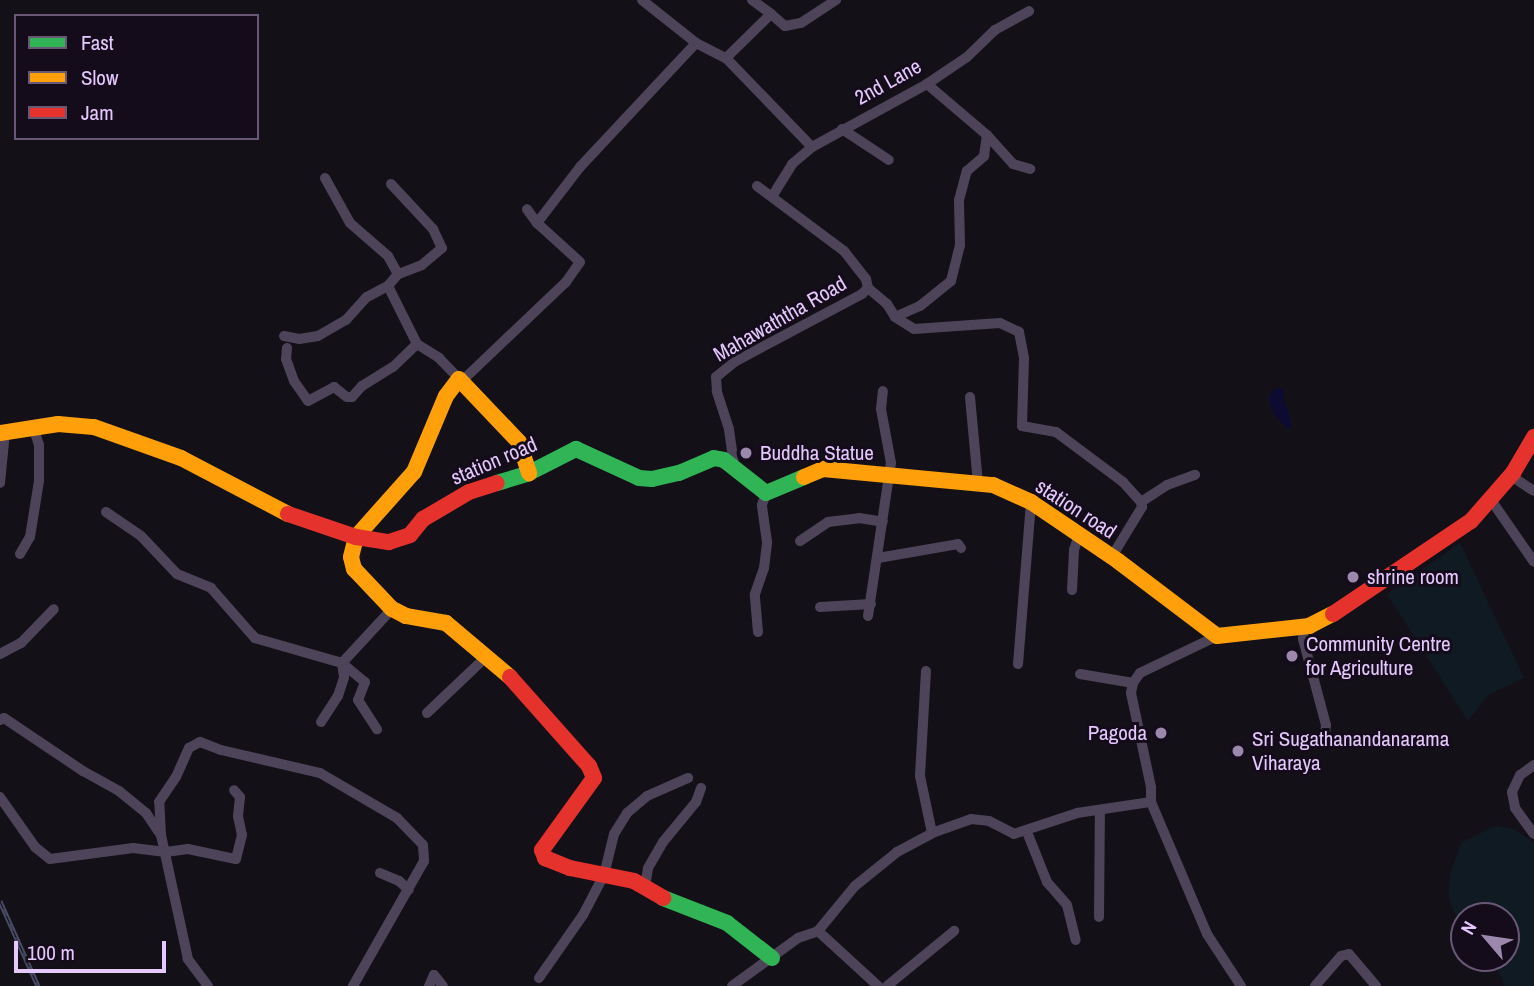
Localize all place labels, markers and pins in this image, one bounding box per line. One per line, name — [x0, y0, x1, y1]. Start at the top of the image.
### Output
place label: Buddha Statue — [760, 440, 874, 466]
marker: Buddha Statue — [738, 445, 754, 461]
place label: shrine room — [1367, 564, 1459, 590]
marker: shrine room — [1345, 569, 1361, 585]
place label: Community Centre for Agriculture — [1306, 631, 1451, 681]
marker: Community Centre for Agriculture — [1284, 648, 1300, 664]
place label: Pagoda — [1088, 720, 1147, 746]
marker: Pagoda — [1153, 725, 1169, 741]
place label: Sri Sugathanandanarama Viharaya — [1252, 726, 1449, 776]
marker: Sri Sugathanandanarama Viharaya — [1230, 743, 1246, 759]

